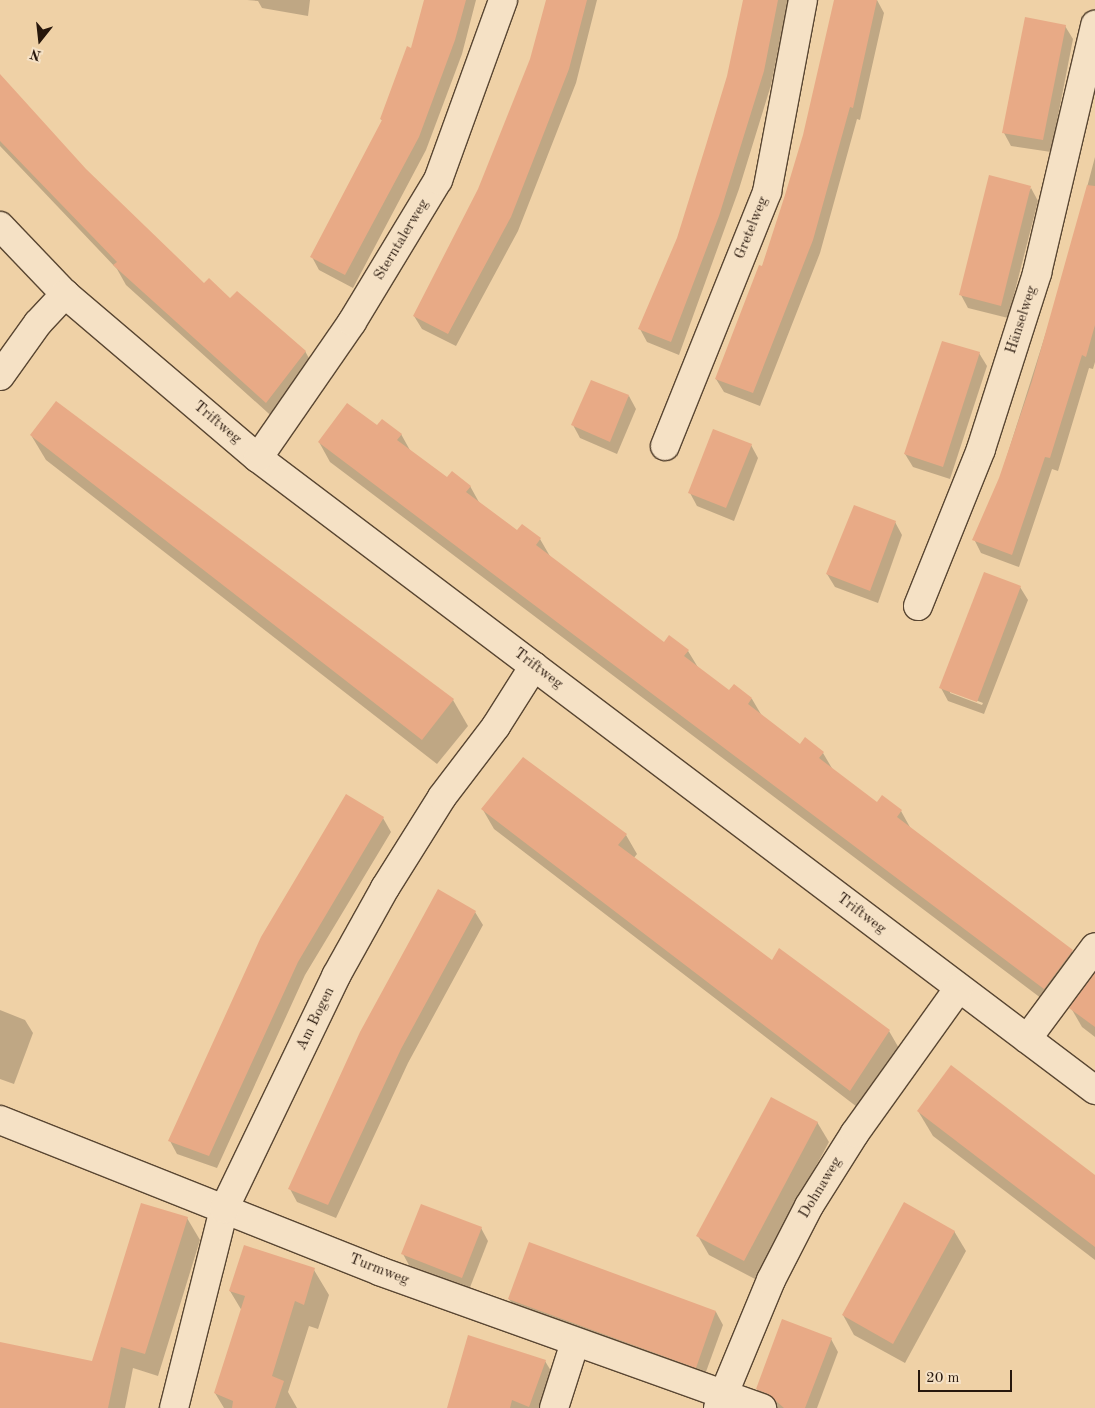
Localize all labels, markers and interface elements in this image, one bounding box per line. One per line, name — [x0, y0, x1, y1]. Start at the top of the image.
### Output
north arrow — [15, 15, 65, 65]
text: N — [29, 46, 43, 63]
street label: Gretelweg — [731, 194, 773, 262]
street label: Sterntalerweg — [371, 196, 433, 284]
street label: Hänselweg — [1003, 284, 1041, 356]
street label: Triftweg — [189, 398, 245, 448]
street label: Triftweg — [510, 645, 566, 693]
street label: Triftweg — [833, 890, 889, 938]
street label: Am Bogen — [293, 984, 339, 1054]
street label: Dohnaweg — [796, 1154, 846, 1222]
street label: Turmweg — [347, 1250, 411, 1290]
scale bar — [920, 1360, 1014, 1392]
text: 20 m — [926, 1371, 960, 1386]

